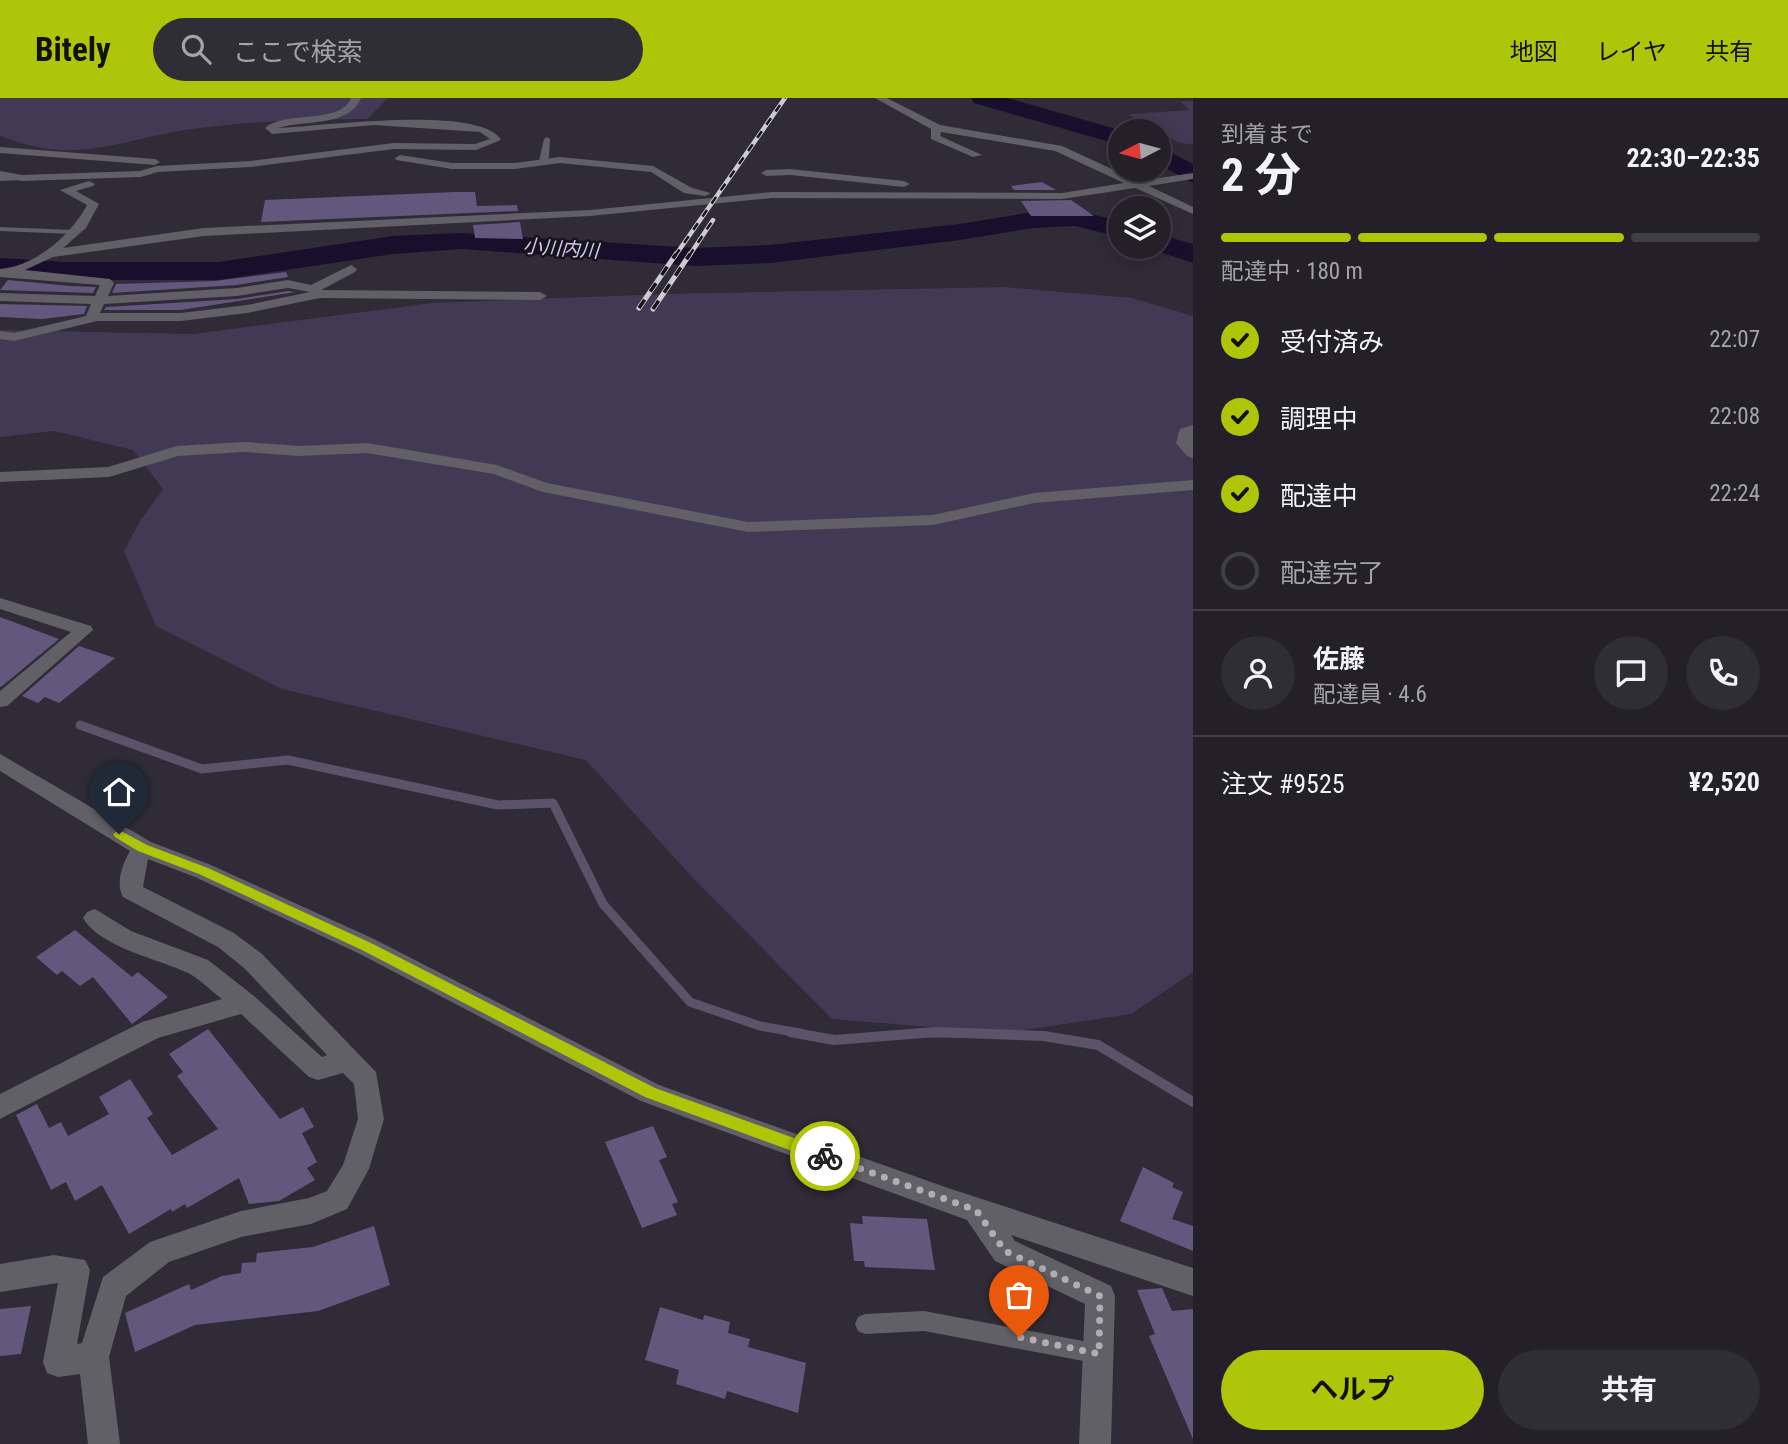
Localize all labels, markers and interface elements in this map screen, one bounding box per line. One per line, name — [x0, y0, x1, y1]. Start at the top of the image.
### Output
search box — [153, 18, 643, 81]
text: Bitely — [35, 30, 111, 69]
icon: search — [177, 30, 215, 68]
text: ここで検索 — [233, 37, 363, 67]
text: 地図 — [1510, 38, 1558, 66]
text: レイヤ — [1596, 38, 1667, 66]
text: 共有 — [1705, 38, 1753, 66]
north arrow — [1108, 119, 1171, 182]
map controls — [1108, 119, 1171, 259]
text: 到着まで — [1221, 121, 1313, 148]
text: 22:30–22:35 — [1626, 143, 1760, 173]
text: 2 分 — [1221, 148, 1301, 202]
button: layers — [1108, 196, 1171, 259]
water label: 小川内川 — [522, 234, 602, 263]
text: 配達中 · 180 m — [1221, 258, 1363, 285]
icon: check — [1221, 321, 1259, 359]
text: 22:07 — [1709, 326, 1760, 353]
text: 受付済み — [1280, 327, 1384, 357]
icon: check — [1221, 398, 1259, 436]
text: 22:08 — [1709, 403, 1760, 430]
text: 調理中 — [1280, 404, 1358, 434]
icon: check — [1221, 475, 1259, 513]
text: 22:24 — [1709, 480, 1760, 507]
text: 配達中 — [1280, 481, 1358, 511]
text: 配達完了 — [1280, 558, 1384, 588]
button: person — [1221, 636, 1295, 710]
button: chat — [1594, 636, 1668, 710]
button: phone — [1686, 636, 1760, 710]
text: 佐藤 — [1313, 644, 1365, 674]
text: 配達員 · 4.6 — [1313, 681, 1427, 708]
pin — [89, 762, 149, 834]
text: ¥2,520 — [1689, 767, 1760, 797]
text: 注文 #9525 — [1221, 769, 1345, 799]
icon: home — [100, 773, 138, 811]
courier — [790, 1121, 860, 1191]
icon: bike — [806, 1137, 844, 1175]
pin — [989, 1265, 1049, 1337]
icon: bag — [1000, 1276, 1038, 1314]
button: ヘルプ — [1221, 1350, 1484, 1430]
button: 共有 — [1498, 1350, 1760, 1430]

